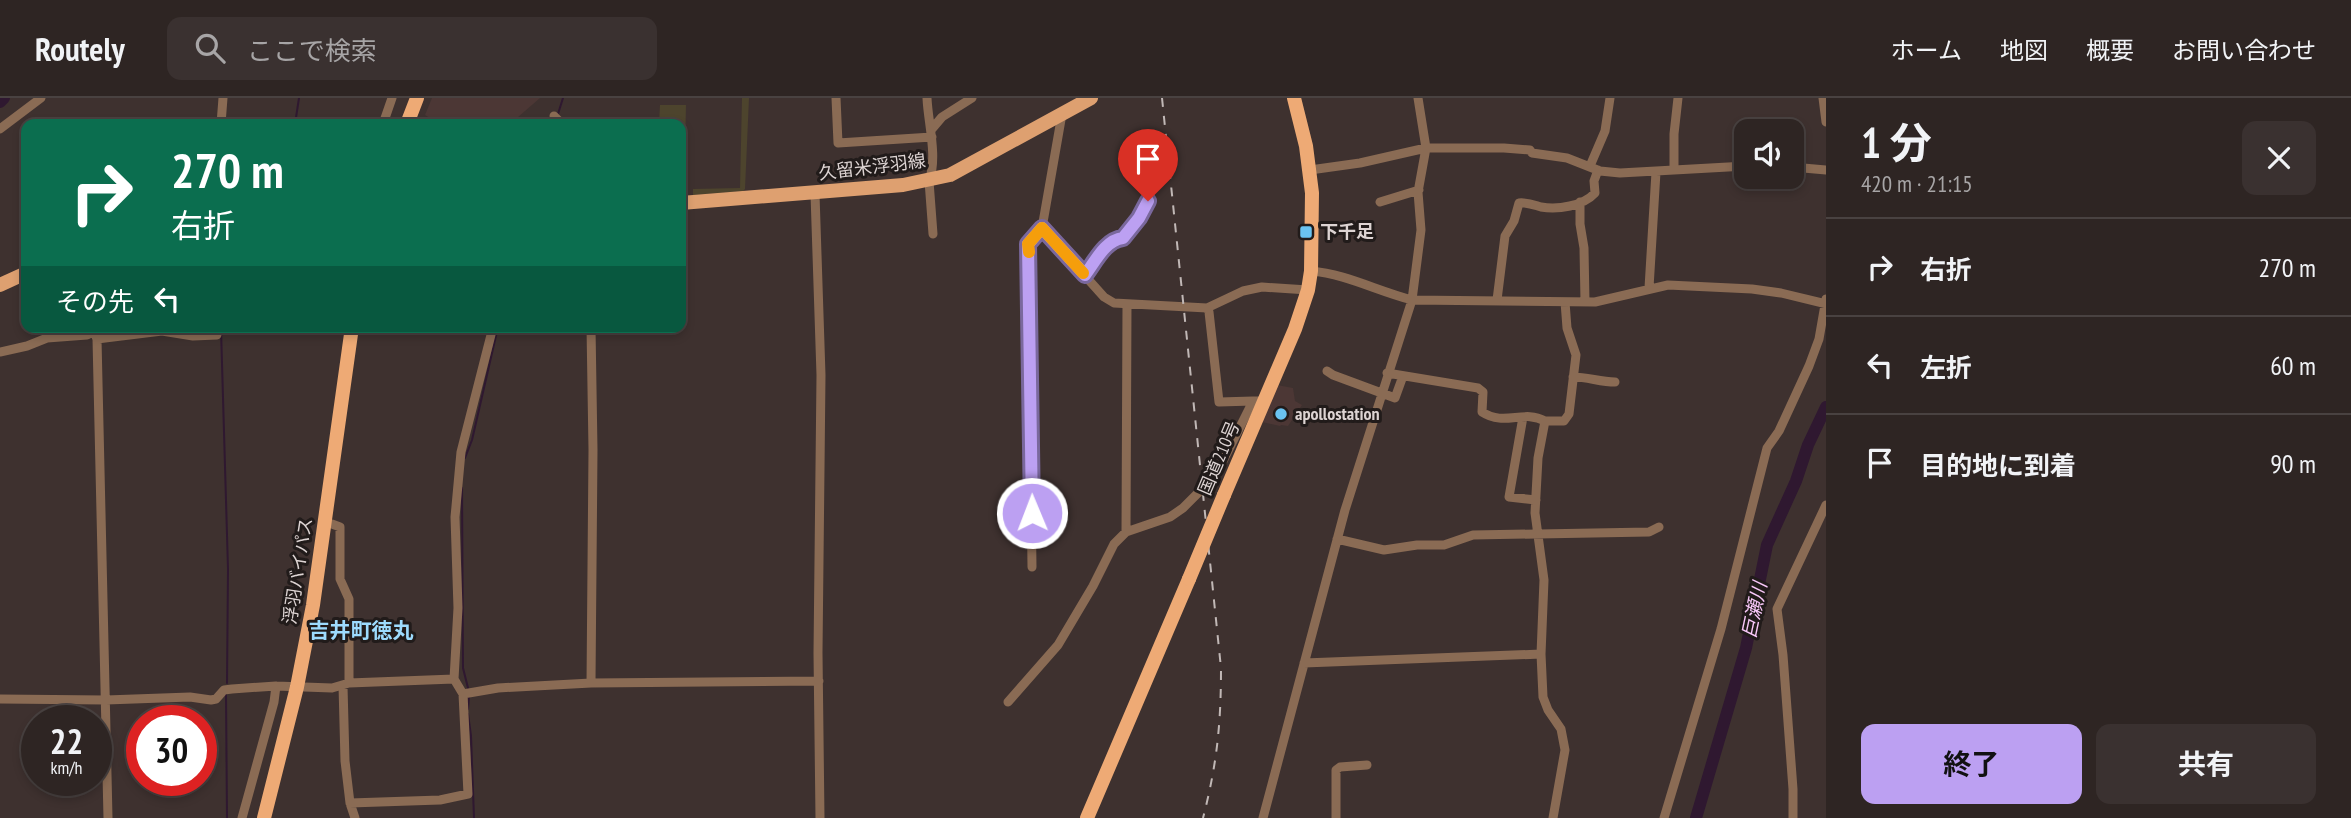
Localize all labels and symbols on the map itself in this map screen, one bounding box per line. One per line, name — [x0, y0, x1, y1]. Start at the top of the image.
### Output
pin — [1118, 129, 1178, 201]
street label: 久留米浮羽線 — [817, 149, 927, 184]
place label: 下千足 — [1320, 220, 1374, 243]
marker: 下千足 — [1298, 224, 1314, 240]
place label: apollostation — [1295, 402, 1380, 425]
marker: apollostation — [1273, 406, 1289, 422]
street label: 国道210号 — [1193, 417, 1244, 498]
position arrow — [995, 476, 1069, 550]
street label: 浮羽バイパス — [278, 516, 317, 626]
water label: 巨瀬川 — [1736, 578, 1772, 640]
district label: 吉井町徳丸 — [309, 617, 414, 644]
speed limit sign: 30 — [126, 705, 217, 796]

